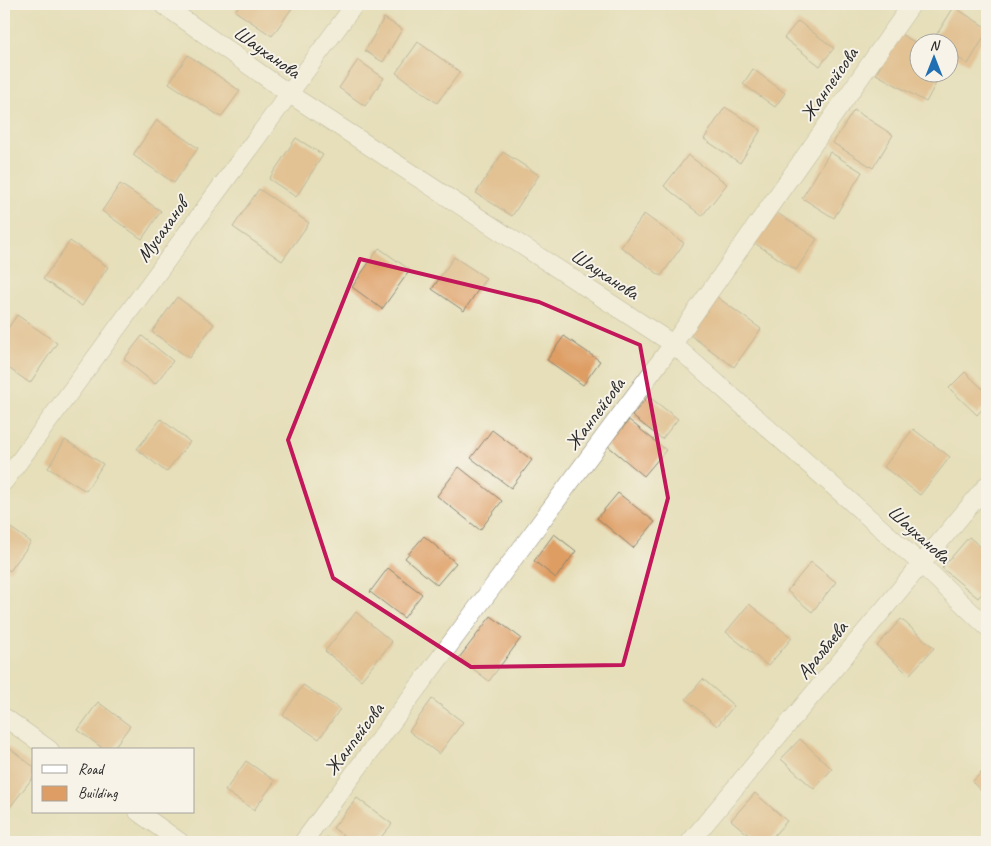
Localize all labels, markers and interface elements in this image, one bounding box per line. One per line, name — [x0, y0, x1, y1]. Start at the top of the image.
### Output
street label: Шауханова — [229, 20, 307, 85]
north arrow — [908, 32, 958, 82]
text: N — [930, 37, 941, 54]
street label: Жанпейсова — [795, 41, 865, 126]
street label: Мусаханов — [131, 189, 196, 267]
street label: Шауханова — [566, 243, 645, 306]
street label: Жанпейсова — [560, 371, 632, 455]
street label: Шауханова — [882, 499, 957, 570]
street label: Аралбаева — [791, 615, 854, 684]
street label: Жанпейсова — [319, 696, 391, 780]
legend — [32, 748, 195, 814]
text: Road — [78, 760, 105, 779]
text: Building — [78, 784, 118, 803]

